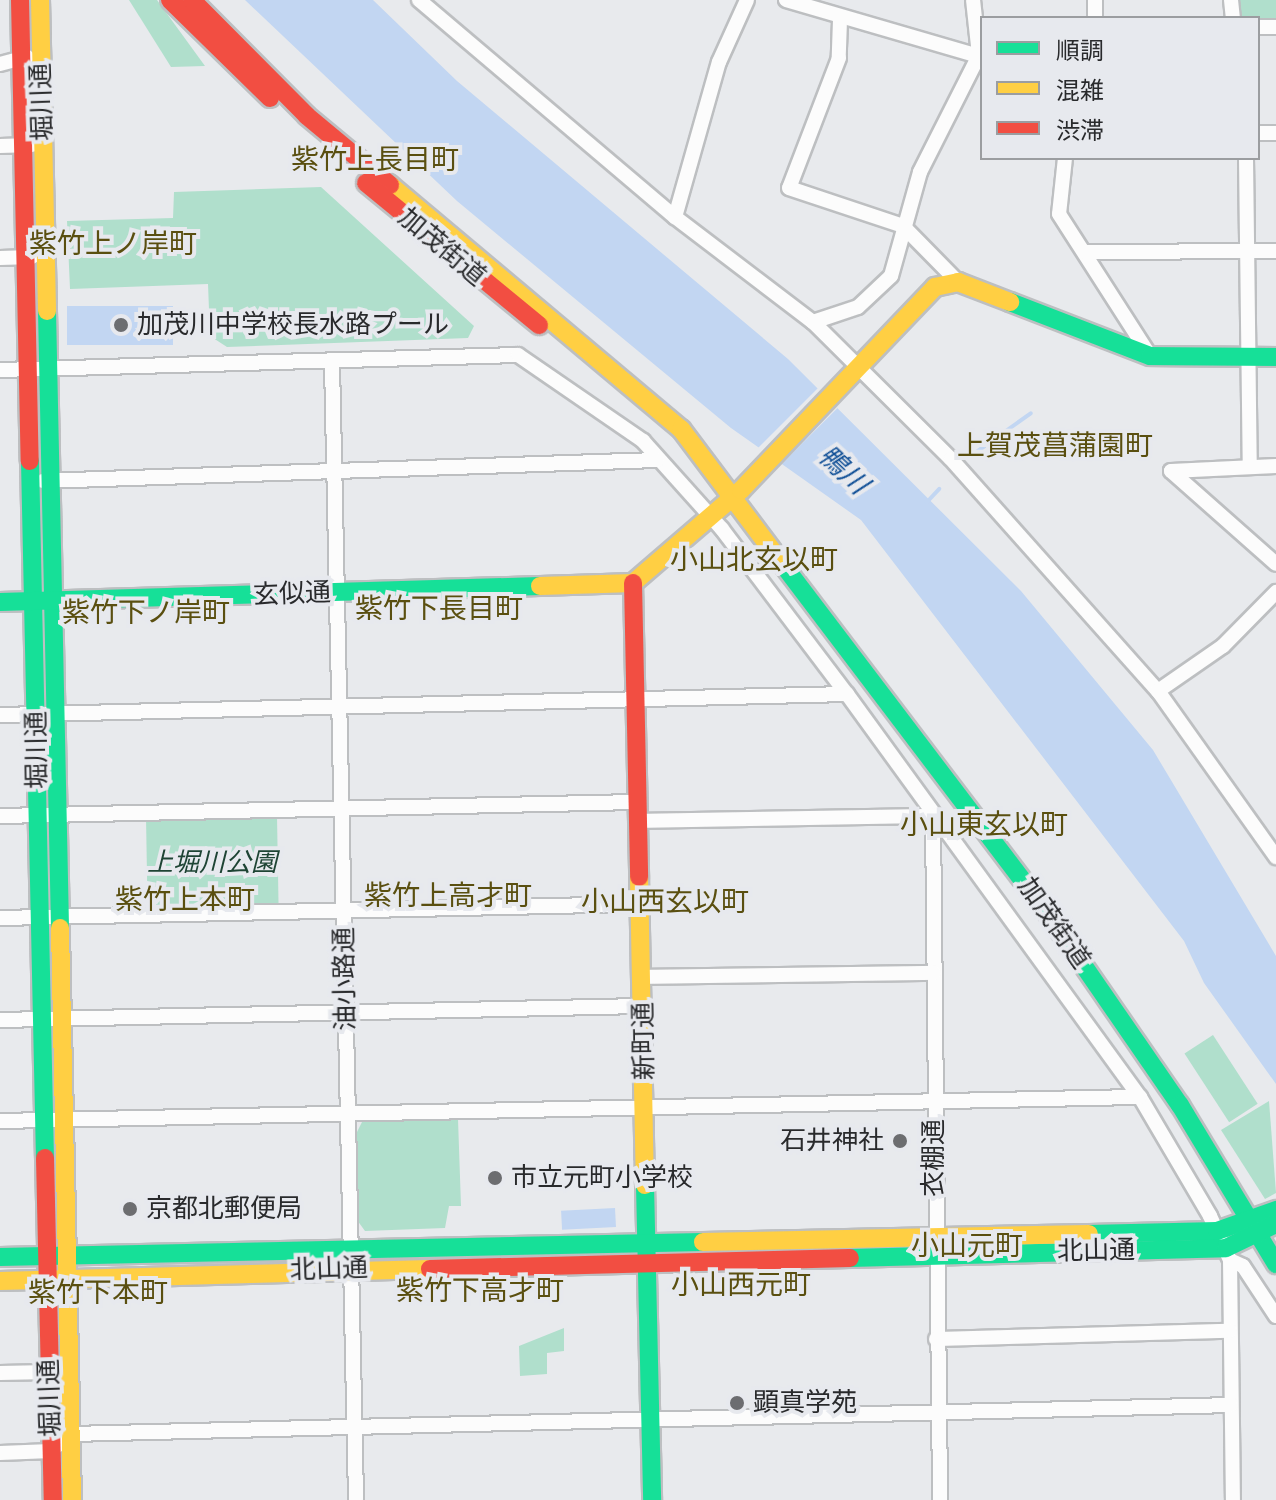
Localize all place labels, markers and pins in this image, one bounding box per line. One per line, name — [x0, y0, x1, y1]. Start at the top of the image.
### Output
place label: 加茂川中学校長水路プール — [137, 309, 449, 341]
marker: 加茂川中学校長水路プール — [112, 316, 130, 334]
place label: 石井神社 — [780, 1125, 884, 1157]
marker: 石井神社 — [891, 1132, 909, 1150]
place label: 市立元町小学校 — [511, 1162, 693, 1194]
marker: 市立元町小学校 — [486, 1169, 504, 1187]
place label: 京都北郵便局 — [146, 1193, 302, 1225]
marker: 京都北郵便局 — [121, 1200, 139, 1218]
place label: 顕真学苑 — [753, 1387, 857, 1419]
marker: 顕真学苑 — [728, 1394, 746, 1412]

